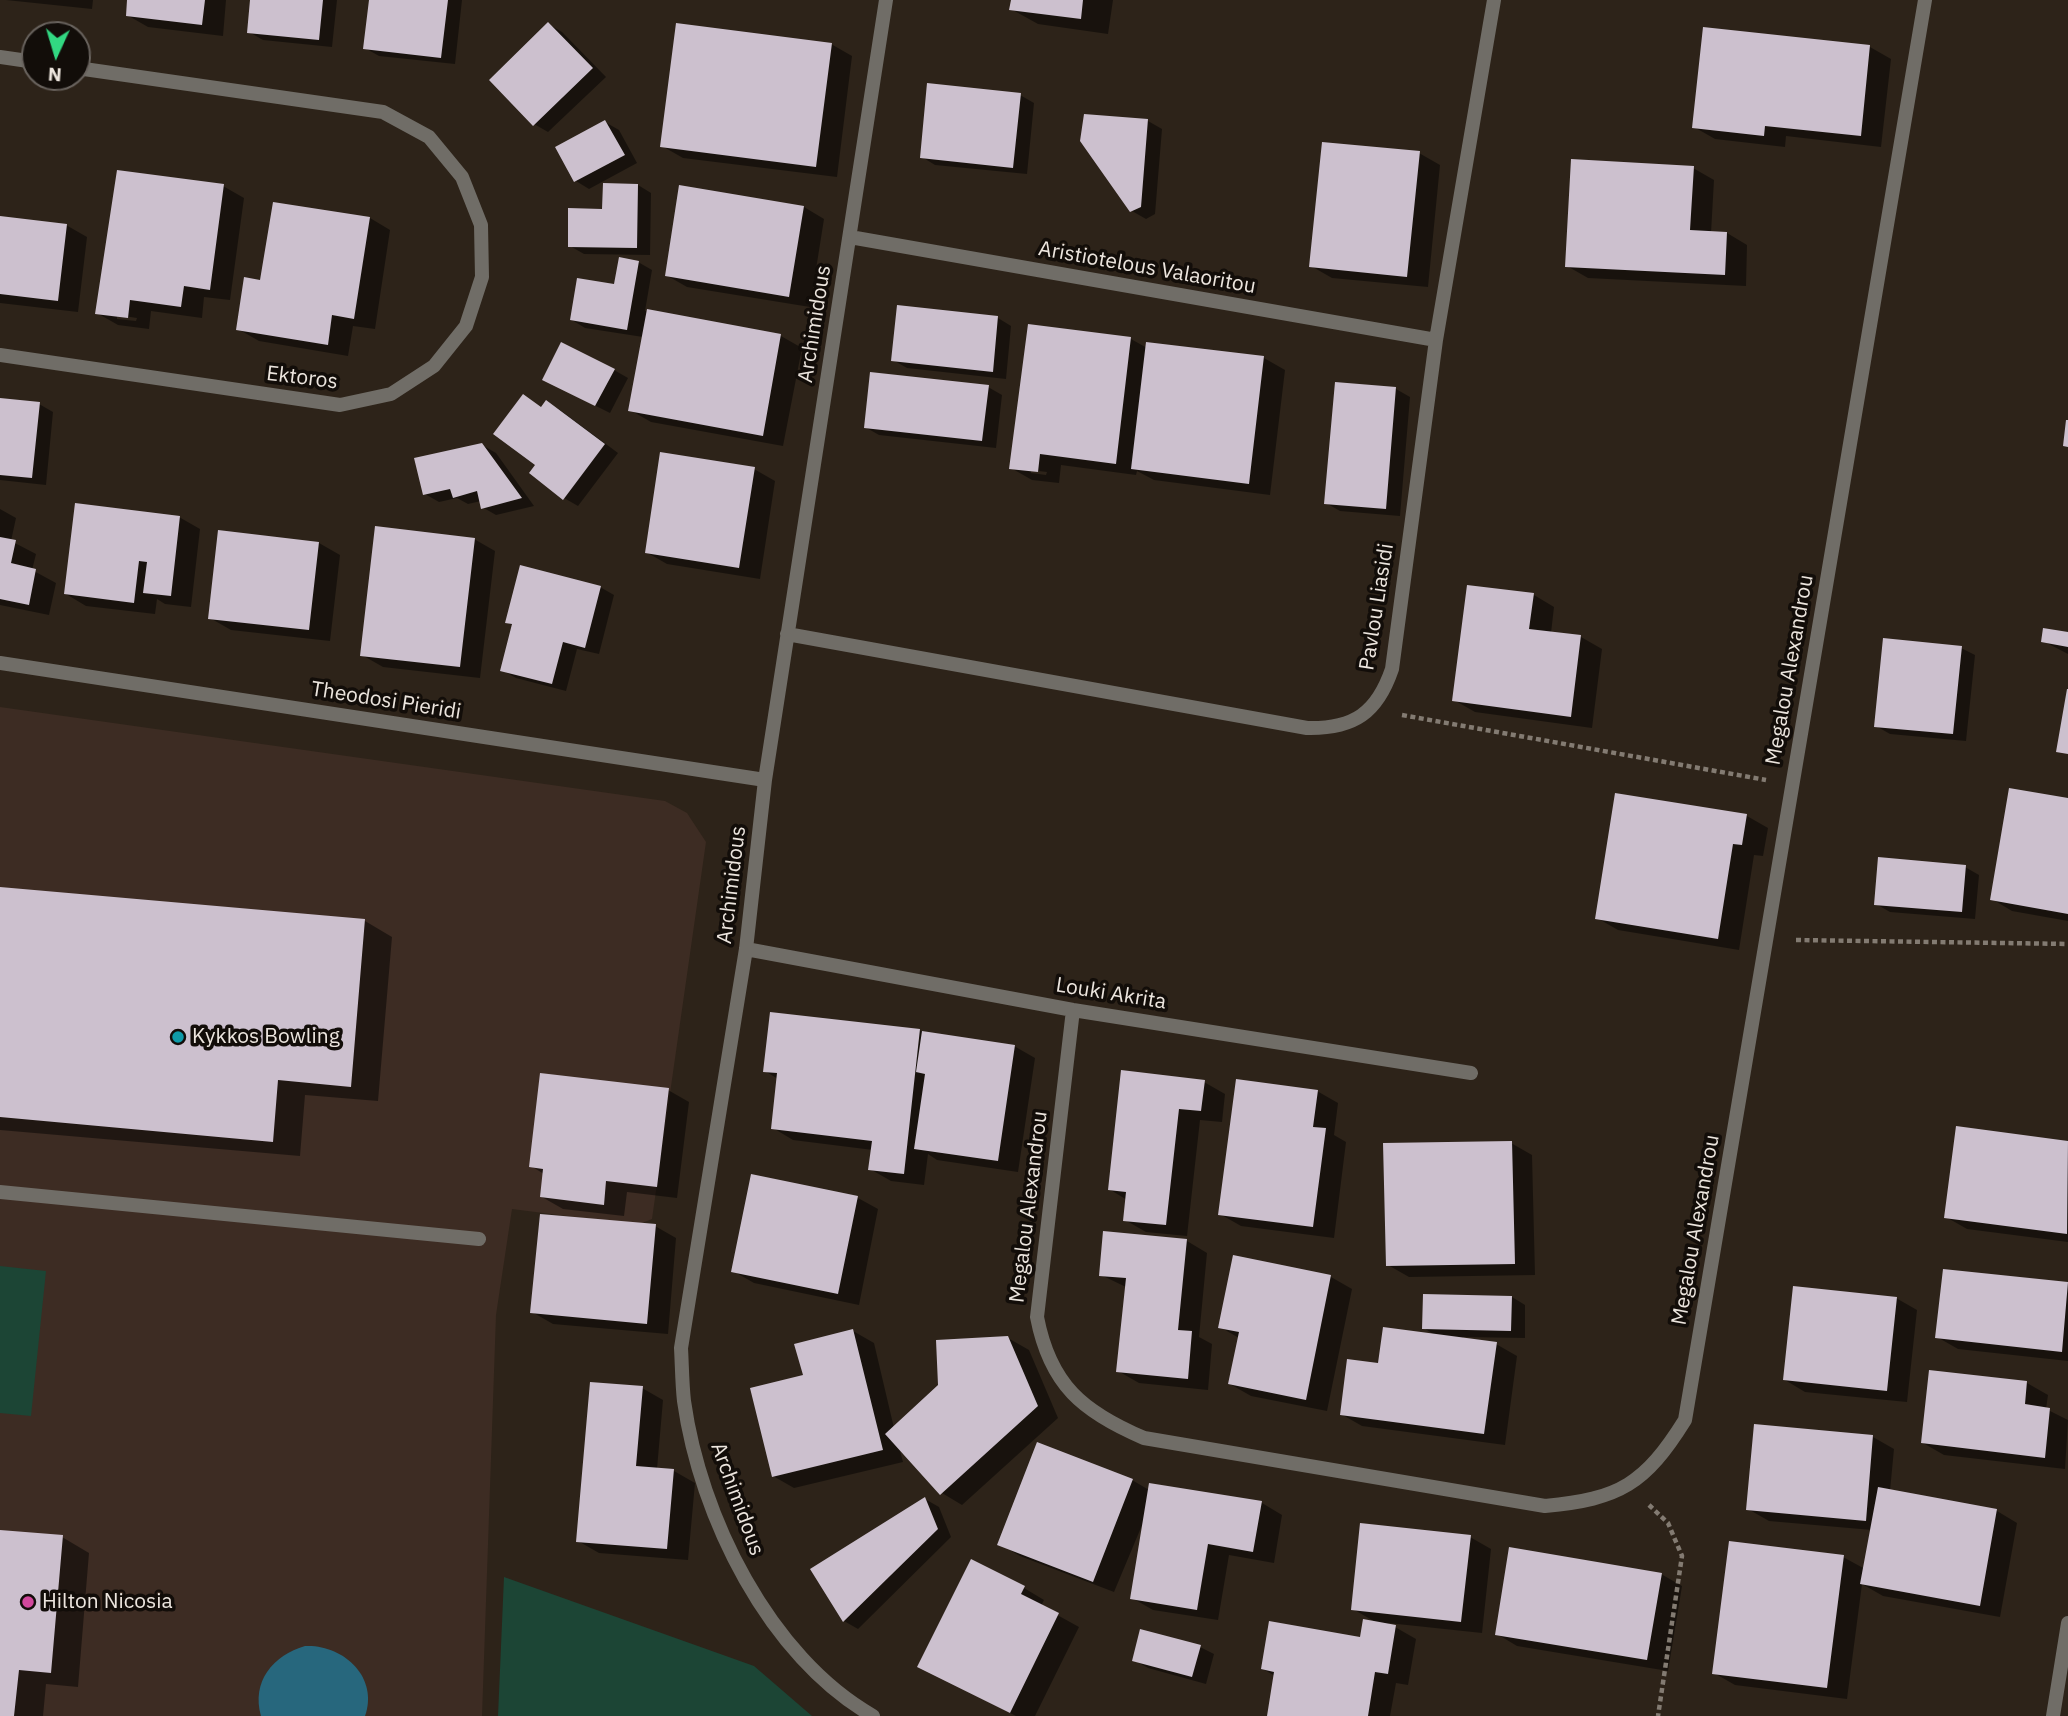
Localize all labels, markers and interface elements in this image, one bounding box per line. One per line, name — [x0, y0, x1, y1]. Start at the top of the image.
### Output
north arrow — [21, 21, 91, 91]
text: N — [47, 63, 62, 87]
street label: Aristiotelous Valaoritou — [1036, 236, 1258, 300]
street label: Archimidous — [793, 264, 837, 384]
street label: Ektoros — [265, 361, 339, 395]
street label: Pavlou Liasidi — [1355, 542, 1399, 672]
street label: Megalou Alexandrou — [1761, 573, 1819, 767]
street label: Theodosi Pieridi — [309, 677, 463, 725]
street label: Archimidous — [712, 825, 752, 945]
street label: Louki Akrita — [1054, 973, 1168, 1015]
place label: Kykkos Bowling — [192, 1024, 340, 1050]
marker: Kykkos Bowling — [170, 1029, 186, 1045]
street label: Megalou Alexandrou — [1005, 1110, 1053, 1304]
street label: Megalou Alexandrou — [1667, 1133, 1725, 1327]
street label: Archimidous — [705, 1439, 769, 1559]
place label: Hilton Nicosia — [42, 1589, 173, 1615]
marker: Hilton Nicosia — [20, 1594, 36, 1610]

